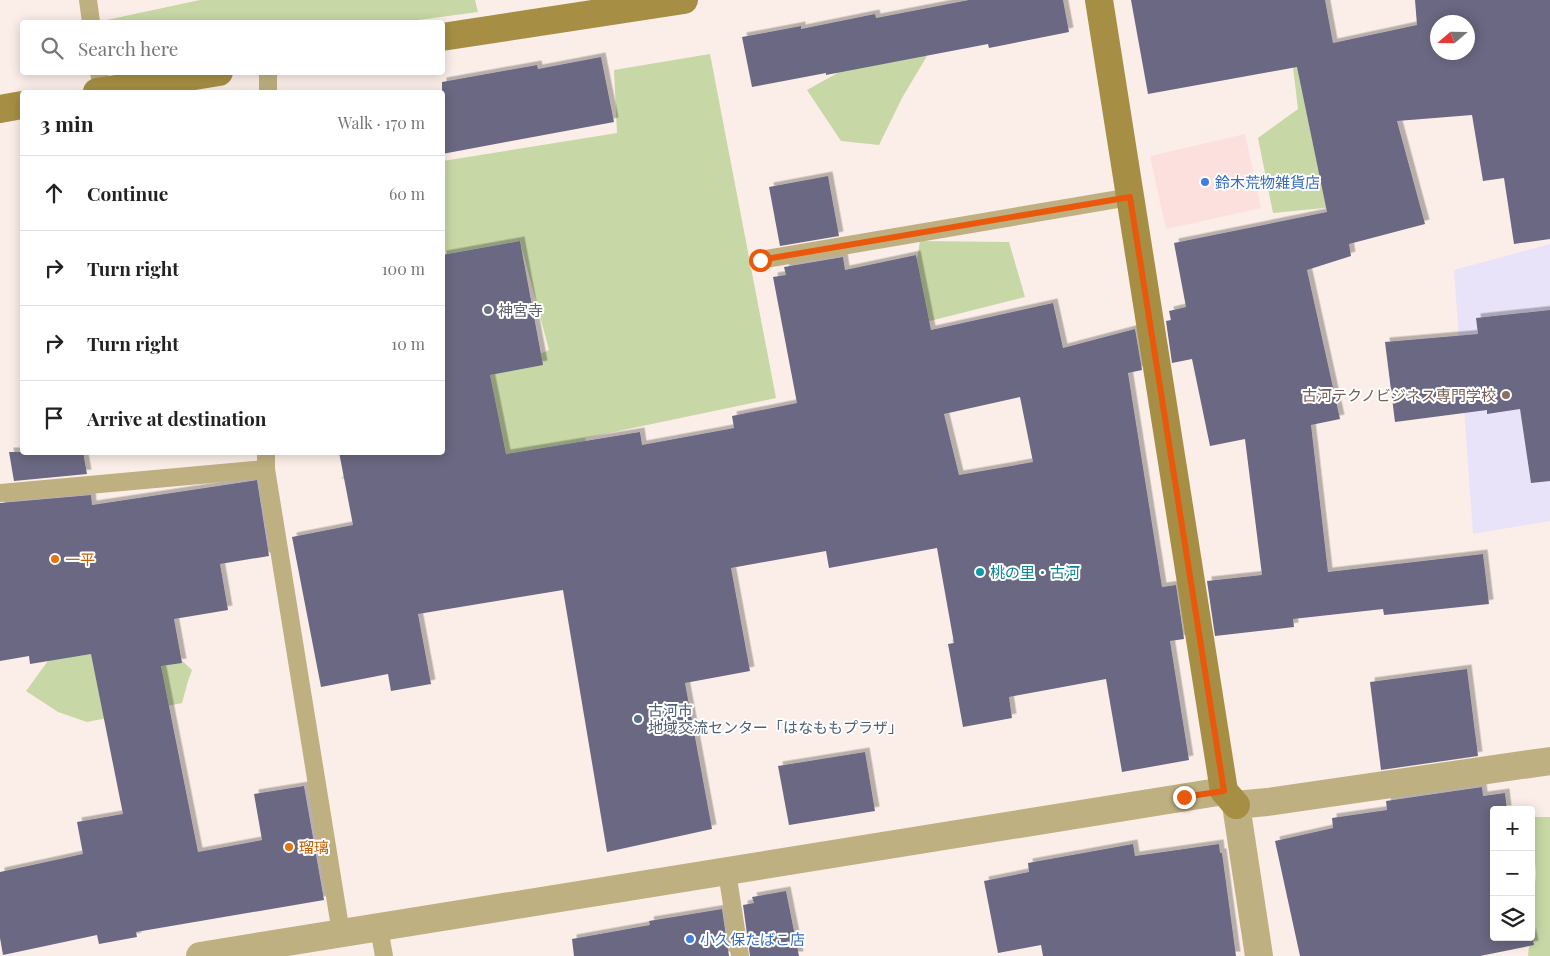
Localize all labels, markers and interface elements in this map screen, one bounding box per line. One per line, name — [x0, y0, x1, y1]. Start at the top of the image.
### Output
north arrow — [1430, 15, 1475, 60]
search box — [20, 20, 445, 75]
icon: search — [38, 34, 66, 62]
text: Search here — [78, 35, 178, 61]
text: 3 min — [40, 109, 94, 137]
text: Walk · 170 m — [338, 112, 425, 133]
place label: 鈴木荒物雑貨店 — [1215, 172, 1320, 192]
marker: 鈴木荒物雑貨店 — [1199, 176, 1211, 188]
icon: ahead — [40, 179, 68, 207]
text: Continue — [87, 180, 168, 206]
text: 60 m — [389, 183, 425, 204]
route start — [749, 249, 772, 272]
icon: right — [40, 254, 68, 282]
text: Turn right — [87, 255, 179, 281]
text: 100 m — [382, 258, 425, 279]
place label: 神宮寺 — [498, 300, 543, 320]
marker: 神宮寺 — [482, 304, 494, 316]
icon: right — [40, 329, 68, 357]
text: Turn right — [87, 330, 179, 356]
text: 10 m — [391, 333, 425, 354]
place label: 古河テクノビジネス専門学校 — [1302, 385, 1496, 405]
marker: 古河テクノビジネス専門学校 — [1500, 389, 1512, 401]
icon: arrive — [40, 404, 68, 432]
text: Arrive at destination — [87, 405, 267, 431]
place label: 一平 — [65, 549, 95, 569]
marker: 一平 — [49, 553, 61, 565]
place label: 桃の里・古河 — [990, 562, 1080, 582]
marker: 桃の里・古河 — [974, 566, 986, 578]
place label: 古河市 地域交流センター「はなももプラザ」 — [648, 700, 903, 737]
marker: 古河市 地域交流センター「はなももプラザ」 — [632, 713, 644, 725]
route end — [1173, 786, 1196, 809]
map controls — [1490, 806, 1535, 941]
button: + — [1490, 806, 1535, 851]
place label: 瑠璃 — [299, 837, 329, 857]
marker: 瑠璃 — [283, 841, 295, 853]
button: − — [1490, 851, 1535, 896]
button: layers — [1490, 896, 1535, 941]
place label: 小久保たばこ店 — [700, 929, 805, 949]
marker: 小久保たばこ店 — [684, 933, 696, 945]

